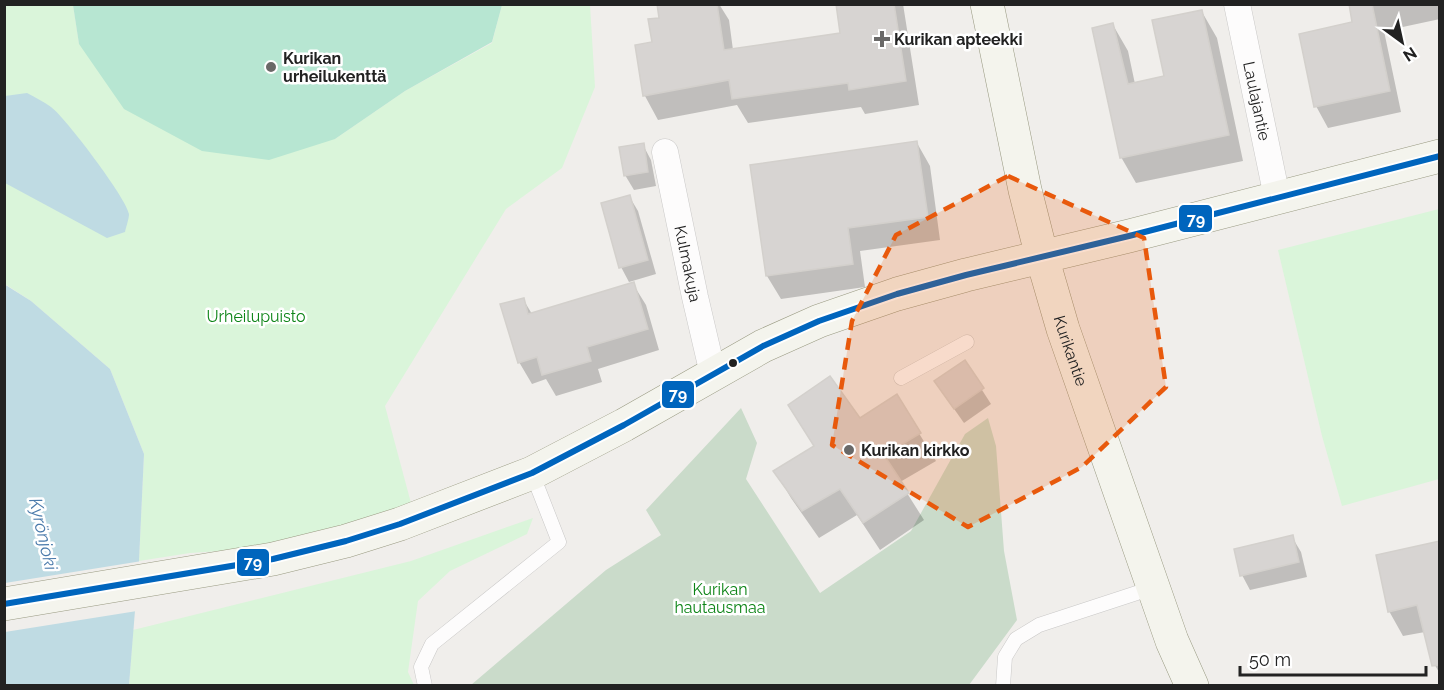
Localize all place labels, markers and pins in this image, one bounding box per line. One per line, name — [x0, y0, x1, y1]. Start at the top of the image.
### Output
place label: Kurikan apteekki — [894, 30, 1023, 49]
marker: Kurikan apteekki — [875, 32, 889, 46]
place label: Kurikan urheilukenttä — [283, 49, 387, 86]
marker: Kurikan urheilukenttä — [264, 60, 278, 74]
unlabelled marker — [727, 357, 739, 369]
place label: Kurikan kirkko — [861, 441, 970, 460]
marker: Kurikan kirkko — [842, 443, 856, 457]

